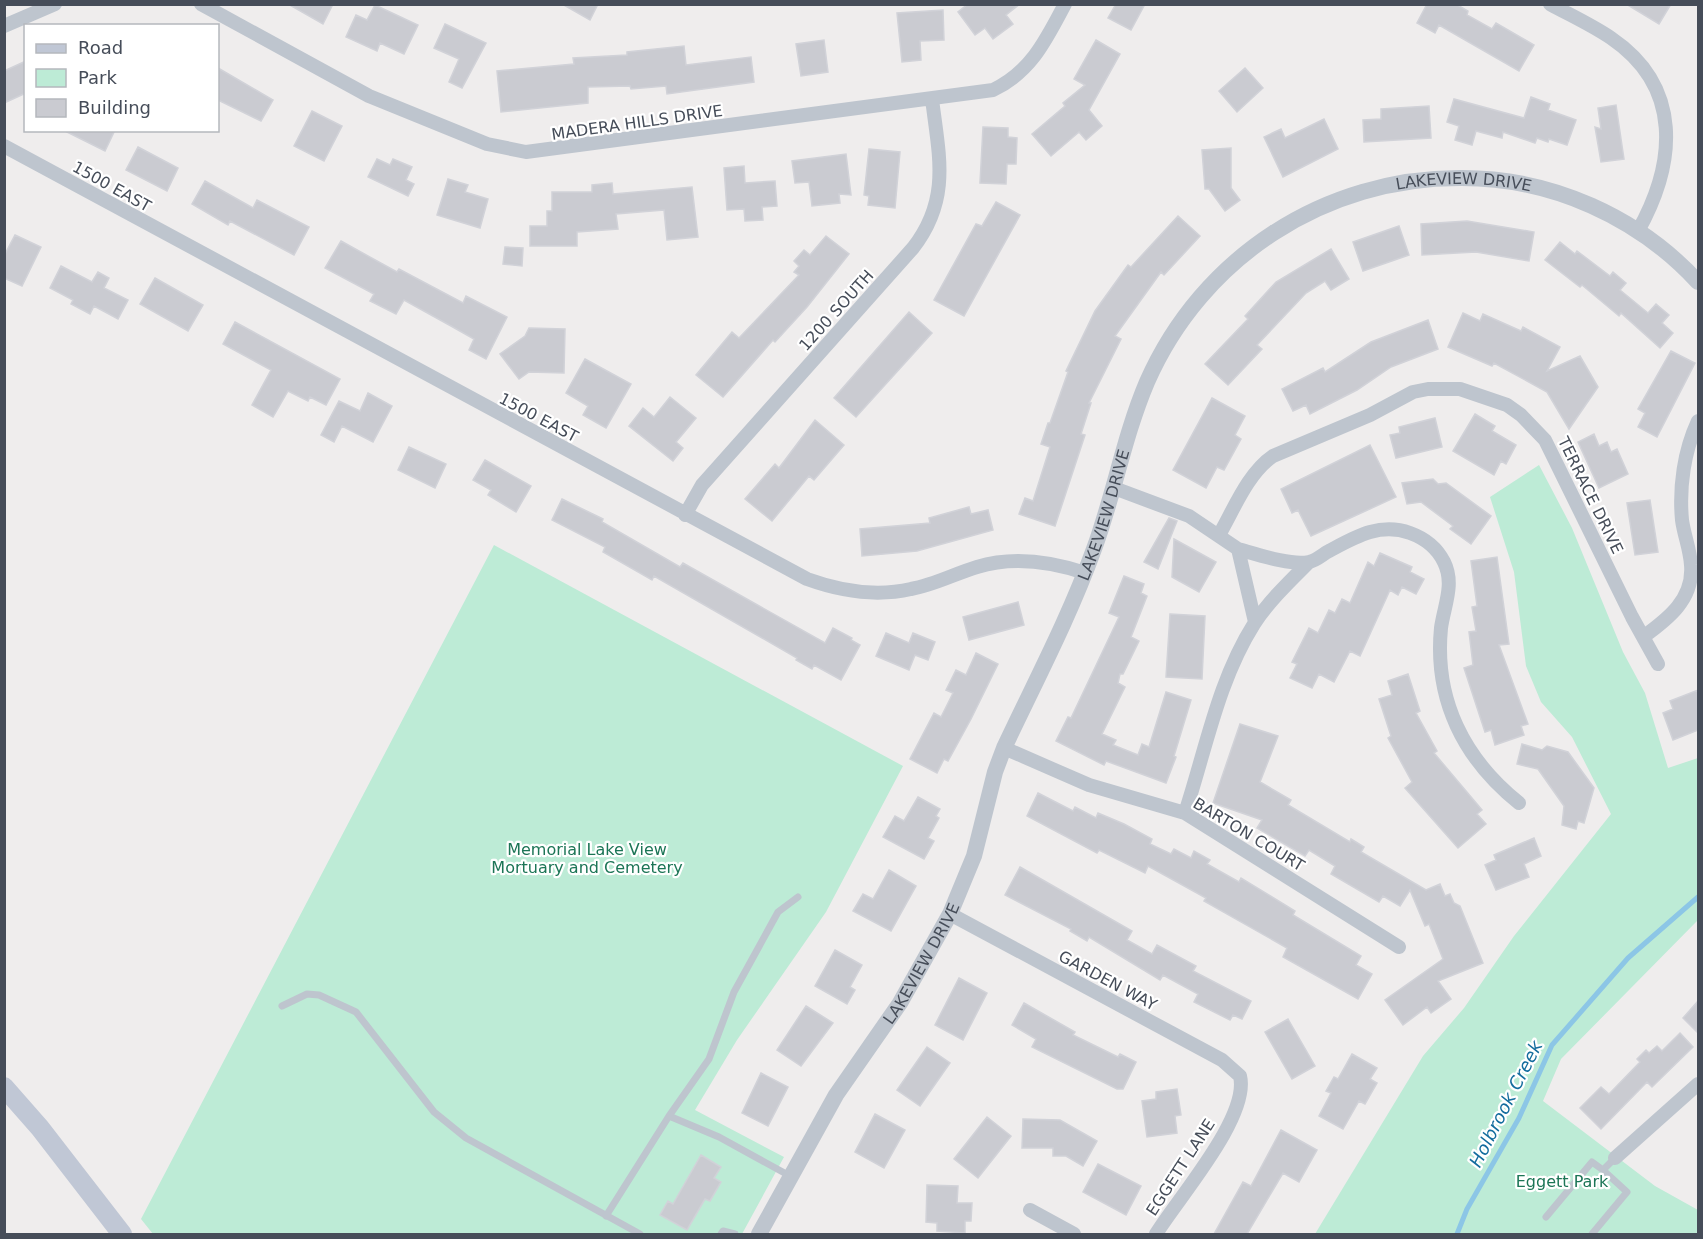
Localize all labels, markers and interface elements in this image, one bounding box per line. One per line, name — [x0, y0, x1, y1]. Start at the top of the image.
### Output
legend — [24, 24, 219, 132]
text: Road — [78, 37, 123, 58]
text: Park — [78, 67, 117, 88]
text: Building — [78, 97, 151, 118]
street label: MADERA HILLS DRIVE — [550, 101, 724, 144]
street label: 1500 EAST — [69, 157, 155, 216]
street label: LAKEVIEW DRIVE — [1394, 169, 1533, 196]
street label: 1200 SOUTH — [795, 266, 878, 355]
street label: 1500 EAST — [496, 389, 582, 446]
street label: TERRACE DRIVE — [1554, 433, 1627, 557]
street label: LAKEVIEW DRIVE — [1074, 447, 1133, 583]
street label: BARTON COURT — [1190, 794, 1308, 875]
park label: Memorial Lake View Mortuary and Cemetery — [491, 840, 683, 877]
street label: LAKEVIEW DRIVE — [879, 900, 964, 1028]
street label: GARDEN WAY — [1055, 947, 1160, 1014]
water label: Holbrook Creek — [1465, 1036, 1547, 1171]
street label: EGGETT LANE — [1142, 1115, 1219, 1219]
park label: Eggett Park — [1516, 1172, 1609, 1191]

